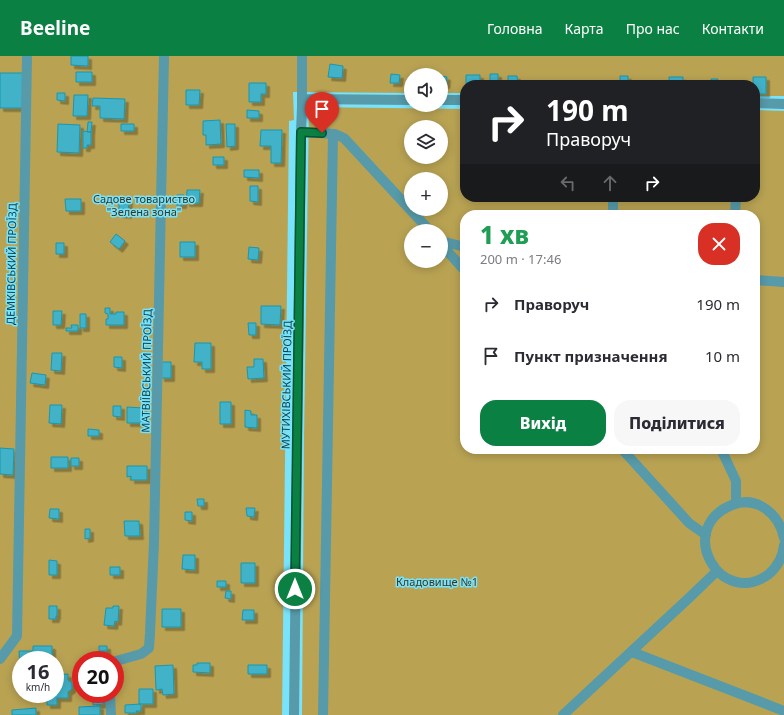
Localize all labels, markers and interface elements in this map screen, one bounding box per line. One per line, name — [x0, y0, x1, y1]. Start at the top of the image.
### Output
text: Beeline — [20, 15, 90, 41]
text: Головна — [487, 19, 543, 38]
text: Карта — [565, 19, 604, 38]
text: Про нас — [626, 19, 680, 38]
text: Контакти — [702, 19, 764, 38]
map controls — [404, 68, 448, 268]
button: sound — [404, 68, 448, 112]
text: 190 m — [546, 91, 629, 129]
pin — [305, 92, 339, 133]
icon: right — [480, 96, 532, 148]
icon: arrive — [311, 98, 333, 120]
button: layers — [404, 120, 448, 164]
text: Праворуч — [546, 127, 631, 151]
button: + — [404, 172, 448, 216]
icon: left — [557, 172, 579, 194]
icon: ahead — [599, 172, 621, 194]
icon: right — [641, 172, 663, 194]
park label: Садове товариство "Зелена зона" — [93, 191, 195, 219]
street label: ДЕМКІВСЬКИЙ ПРОЇЗД — [2, 203, 20, 325]
text: 1 хв — [480, 218, 529, 251]
button: close — [698, 223, 740, 265]
button: − — [404, 224, 448, 268]
text: 200 m · 17:46 — [480, 250, 561, 268]
icon: right — [480, 293, 502, 315]
text: Праворуч — [514, 294, 589, 314]
text: 190 m — [696, 294, 740, 314]
street label: МАТВІЇВСЬКИЙ ПРОЇЗД — [137, 309, 155, 433]
street label: МУТИХІВСЬКИЙ ПРОЇЗД — [277, 321, 295, 449]
icon: arrive — [480, 345, 502, 367]
text: Пункт призначення — [514, 346, 668, 366]
text: 10 m — [705, 346, 740, 366]
button: Вихід — [480, 400, 606, 446]
button: Поділитися — [614, 400, 740, 446]
position arrow — [274, 568, 316, 610]
park label: Кладовище №1 — [396, 574, 478, 589]
speed limit sign: 20 — [72, 651, 124, 703]
text: 16 — [27, 658, 49, 685]
text: km/h — [26, 680, 50, 694]

